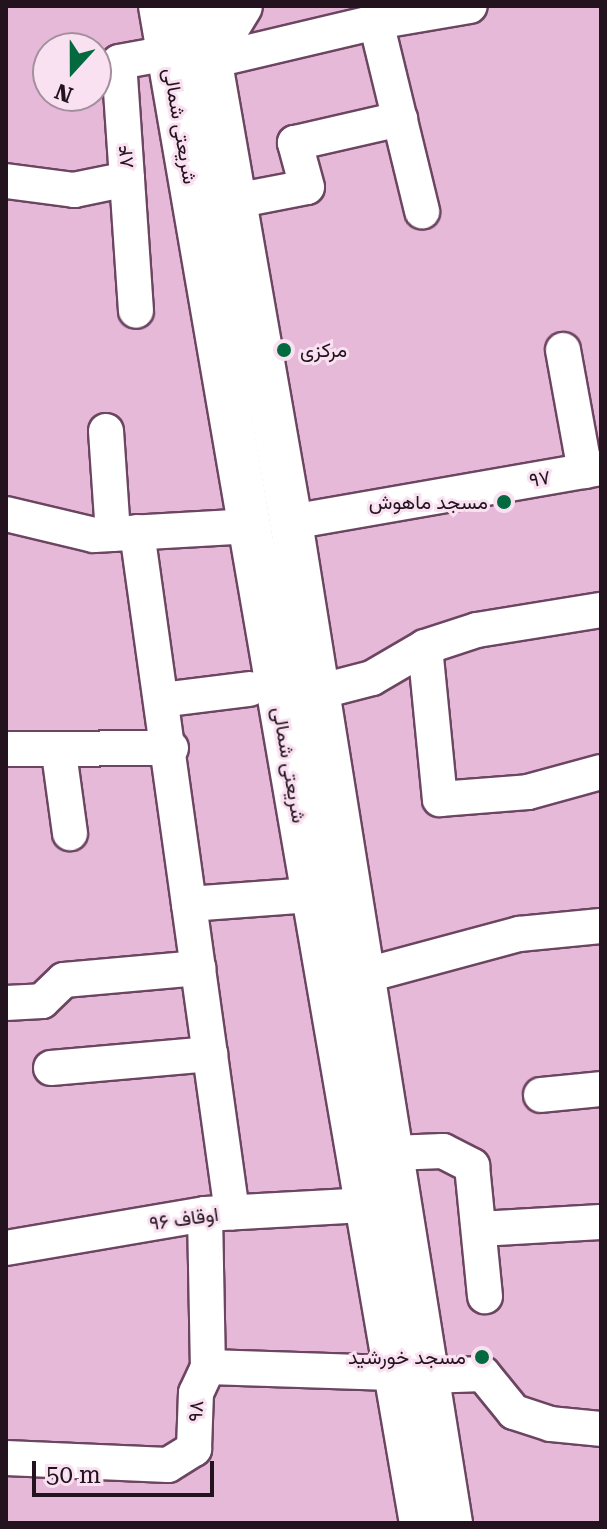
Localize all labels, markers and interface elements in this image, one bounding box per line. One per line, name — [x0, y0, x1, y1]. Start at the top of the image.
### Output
north arrow — [32, 32, 112, 112]
street label: شریعتی شمالی — [158, 66, 202, 186]
text: N — [52, 78, 76, 108]
street label: ۸۴ — [113, 145, 139, 169]
place label: مرکزی — [300, 338, 347, 362]
marker: مرکزی — [275, 341, 293, 359]
street label: ۹۷ — [527, 465, 553, 493]
place label: مسجد ماهوش — [369, 490, 488, 514]
marker: مسجد ماهوش — [495, 493, 513, 511]
street label: شریعتی شمالی — [267, 705, 311, 825]
street label: اوقاف ۹۶ — [148, 1202, 220, 1236]
place label: مسجد خورشید — [348, 1345, 466, 1369]
marker: مسجد خورشید — [473, 1348, 491, 1366]
street label: ۹۸ — [183, 1399, 209, 1423]
scale bar — [36, 1445, 218, 1495]
text: 50 m — [46, 1461, 101, 1489]

